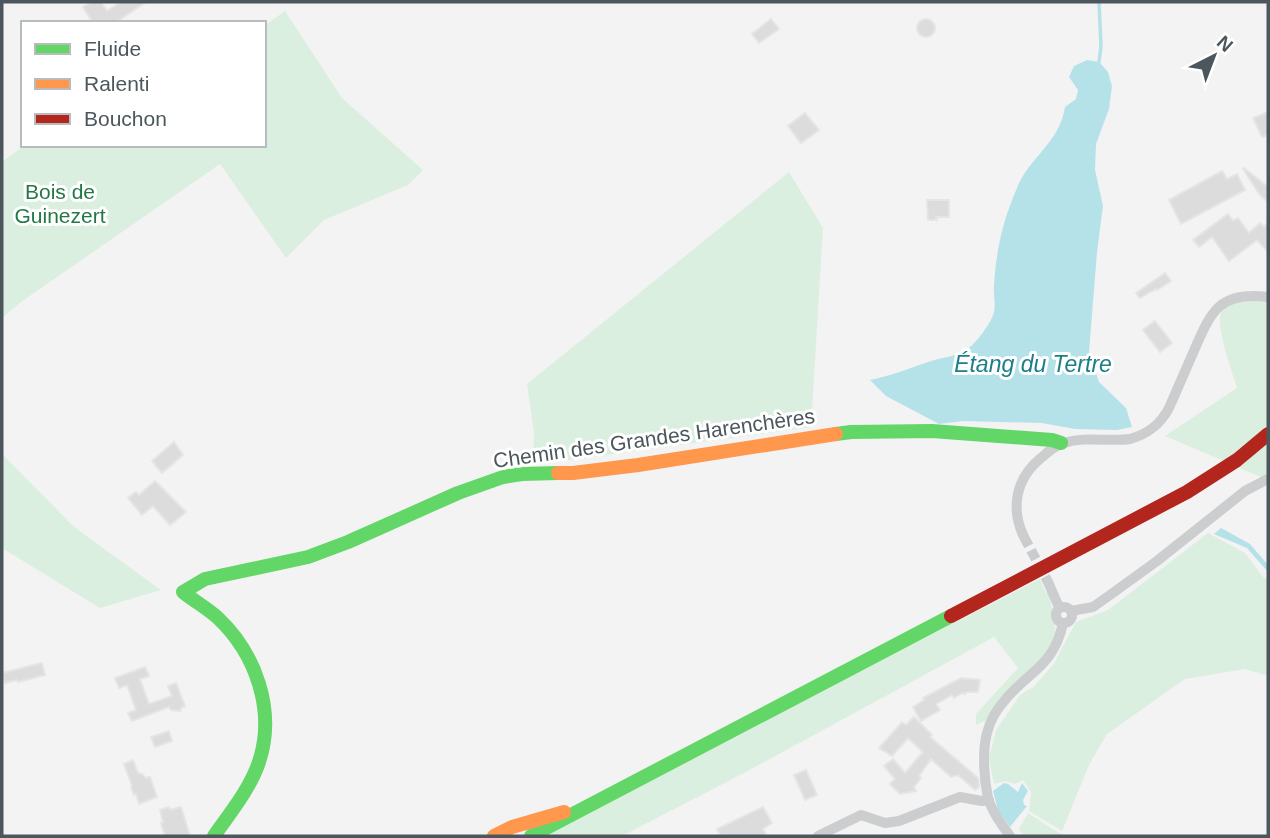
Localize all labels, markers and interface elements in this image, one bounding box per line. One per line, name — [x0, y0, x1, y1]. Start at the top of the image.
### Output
legend — [21, 21, 266, 147]
north arrow — [1179, 21, 1249, 91]
text: N — [1213, 31, 1237, 56]
text: Fluide — [84, 37, 141, 60]
text: Ralenti — [84, 72, 149, 95]
text: Bouchon — [84, 107, 167, 130]
park label: Bois de Guinezert — [14, 180, 106, 227]
water label: Étang du Tertre — [954, 351, 1112, 377]
street label: Chemin des Grandes Harenchères — [492, 404, 816, 472]

